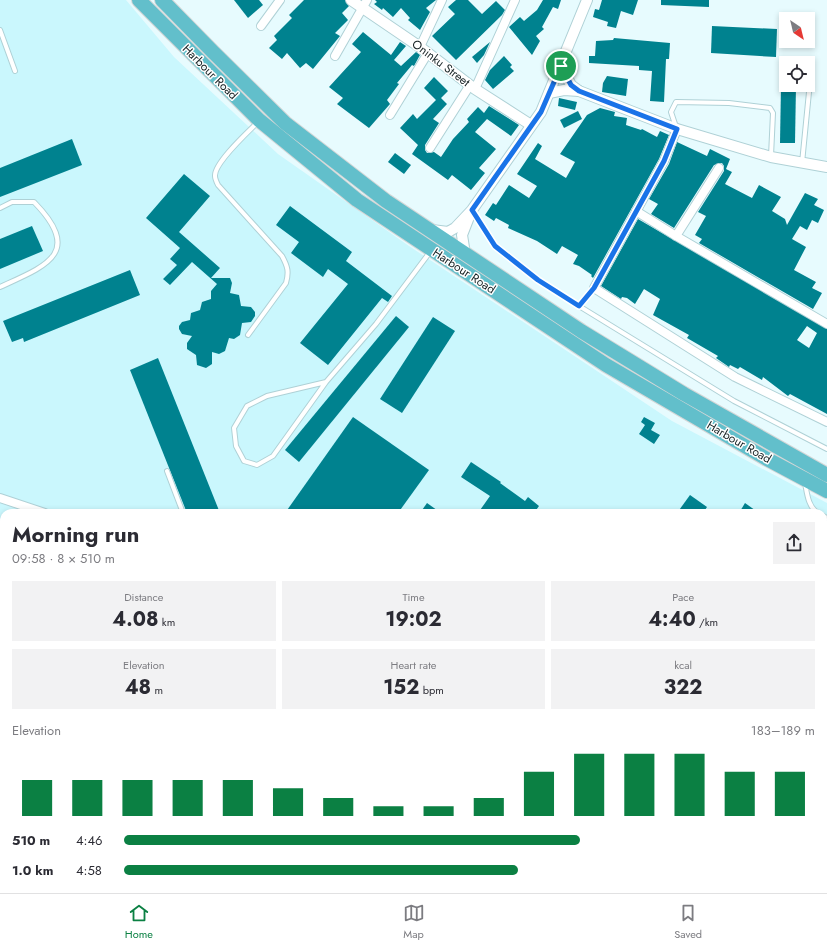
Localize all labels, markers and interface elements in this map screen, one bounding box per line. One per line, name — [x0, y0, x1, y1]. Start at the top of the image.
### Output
north arrow — [779, 12, 815, 48]
map controls — [779, 12, 815, 92]
street label: Oninku Street — [408, 35, 474, 91]
street label: Harbour Road — [178, 40, 242, 104]
pin — [544, 49, 578, 83]
icon: arrive — [550, 55, 572, 77]
button: locate — [779, 56, 815, 92]
street label: Harbour Road — [429, 244, 499, 298]
street label: Harbour Road — [703, 416, 775, 468]
text: Morning run — [12, 518, 139, 550]
button: share — [773, 522, 815, 564]
text: 09:58 · 8 × 510 m — [12, 549, 115, 568]
text: Distance — [124, 589, 164, 605]
text: Time — [402, 589, 425, 605]
text: Pace — [672, 589, 694, 605]
text: 4.08 — [112, 605, 159, 634]
text: 19:02 — [385, 605, 442, 634]
text: 4:40 — [648, 605, 696, 634]
text: km — [159, 614, 175, 630]
text: /km — [696, 614, 718, 630]
text: Elevation — [123, 657, 165, 673]
text: Heart rate — [391, 657, 436, 673]
text: kcal — [674, 657, 692, 673]
text: 48 — [125, 673, 151, 702]
text: 152 — [383, 673, 419, 702]
text: 322 — [664, 673, 702, 702]
text: m — [151, 682, 163, 698]
text: bpm — [419, 682, 444, 698]
text: Elevation — [12, 721, 61, 740]
text: 183–189 m — [751, 721, 815, 740]
text: 510 m — [12, 831, 50, 850]
text: 4:46 — [76, 831, 103, 850]
text: 1.0 km — [12, 861, 53, 880]
text: 4:58 — [76, 861, 102, 880]
tab: Home — [125, 902, 153, 942]
tab: Map — [403, 902, 425, 942]
tab: Saved — [674, 902, 702, 942]

